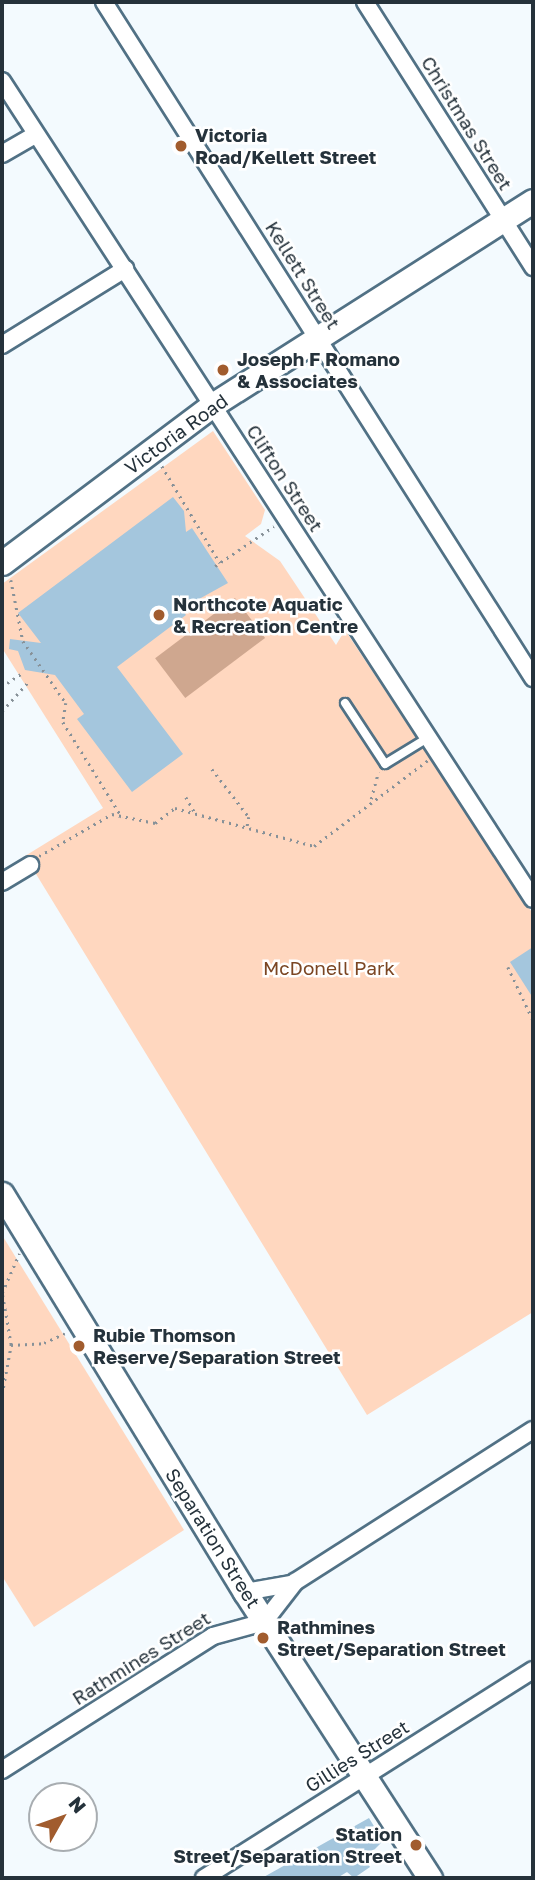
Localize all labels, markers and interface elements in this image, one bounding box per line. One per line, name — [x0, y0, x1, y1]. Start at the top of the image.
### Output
street label: Christmas Street — [417, 52, 517, 194]
place label: Victoria Road/Kellett Street — [195, 124, 376, 168]
marker: Victoria Road/Kellett Street — [173, 138, 189, 154]
street label: Kellett Street — [261, 217, 345, 333]
place label: Joseph F Romano & Associates — [237, 348, 400, 392]
marker: Joseph F Romano & Associates — [215, 362, 231, 378]
street label: Victoria Road — [120, 389, 232, 479]
street label: Clifton Street — [242, 420, 328, 536]
place label: Northcote Aquatic & Recreation Centre — [173, 593, 358, 637]
marker: Northcote Aquatic & Recreation Centre — [151, 607, 167, 623]
park label: McDonell Park — [263, 957, 395, 979]
place label: Rubie Thomson Reserve/Separation Street — [93, 1324, 341, 1368]
marker: Rubie Thomson Reserve/Separation Street — [71, 1338, 87, 1354]
street label: Separation Street — [161, 1464, 265, 1612]
street label: Rathmines Street — [68, 1606, 214, 1710]
place label: Rathmines Street/Separation Street — [277, 1616, 506, 1660]
marker: Rathmines Street/Separation Street — [255, 1630, 271, 1646]
street label: Gillies Street — [301, 1715, 413, 1797]
north arrow — [28, 1782, 98, 1852]
text: N — [64, 1792, 91, 1817]
place label: Station Street/Separation Street — [173, 1823, 402, 1867]
marker: Station Street/Separation Street — [408, 1837, 424, 1853]

